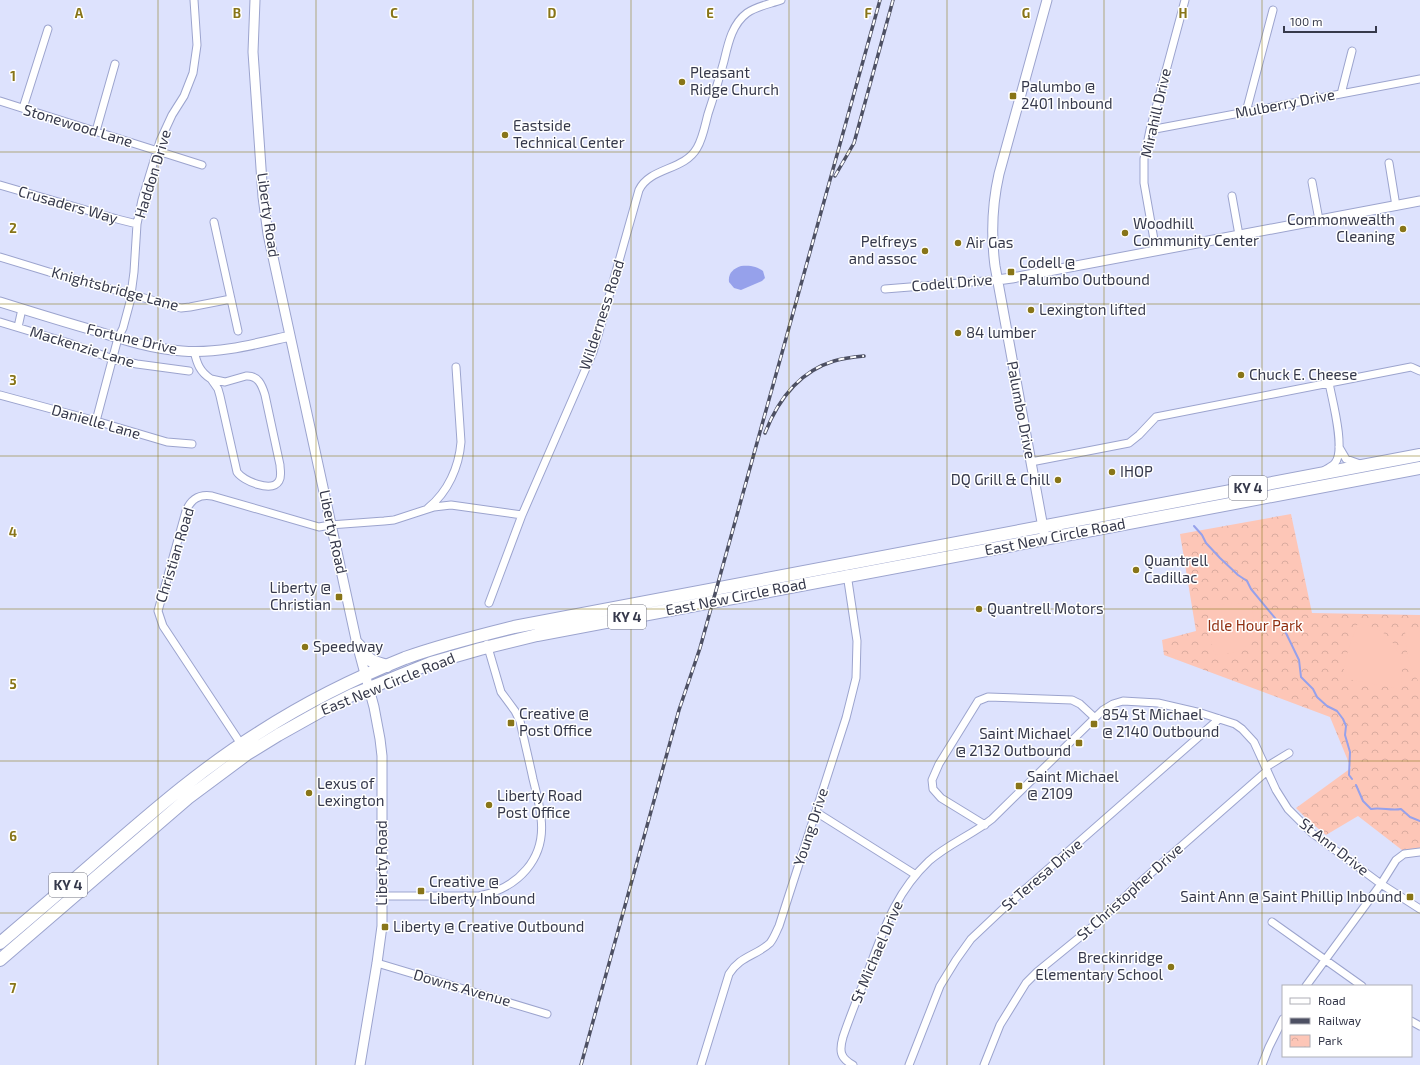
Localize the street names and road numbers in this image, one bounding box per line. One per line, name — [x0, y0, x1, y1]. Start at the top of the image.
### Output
street label: Mirahill Drive — [1136, 66, 1174, 159]
street label: Mulberry Drive — [1233, 85, 1336, 122]
street label: Stonewood Lane — [21, 100, 135, 150]
street label: Haddon Drive — [130, 127, 174, 220]
street label: Liberty Road — [254, 171, 284, 258]
street label: Crusaders Way — [16, 181, 120, 227]
street label: Wilderness Road — [575, 257, 627, 372]
street label: Knightsbridge Lane — [50, 262, 181, 314]
street label: Codell Drive — [911, 269, 993, 295]
street label: Fortune Drive — [85, 319, 179, 357]
street label: Mackenzie Lane — [28, 322, 137, 370]
street label: Palumbo Drive — [1004, 359, 1040, 460]
street label: Danielle Lane — [50, 400, 143, 442]
road number: KY 4 — [1229, 476, 1267, 500]
street label: Liberty Road — [316, 488, 352, 575]
street label: Christian Road — [151, 505, 197, 605]
street label: East New Circle Road — [983, 514, 1127, 559]
street label: East New Circle Road — [664, 574, 808, 619]
road number: KY 4 — [608, 605, 646, 629]
street label: East New Circle Road — [318, 648, 457, 718]
street label: Young Drive — [789, 786, 831, 868]
street label: St Ann Drive — [1296, 814, 1373, 879]
street label: Liberty Road — [372, 820, 390, 906]
street label: St Teresa Drive — [997, 834, 1085, 914]
street label: St Christopher Drive — [1073, 839, 1186, 944]
road number: KY 4 — [49, 873, 87, 897]
street label: St Michael Drive — [846, 898, 906, 1006]
street label: Downs Avenue — [412, 965, 513, 1010]

